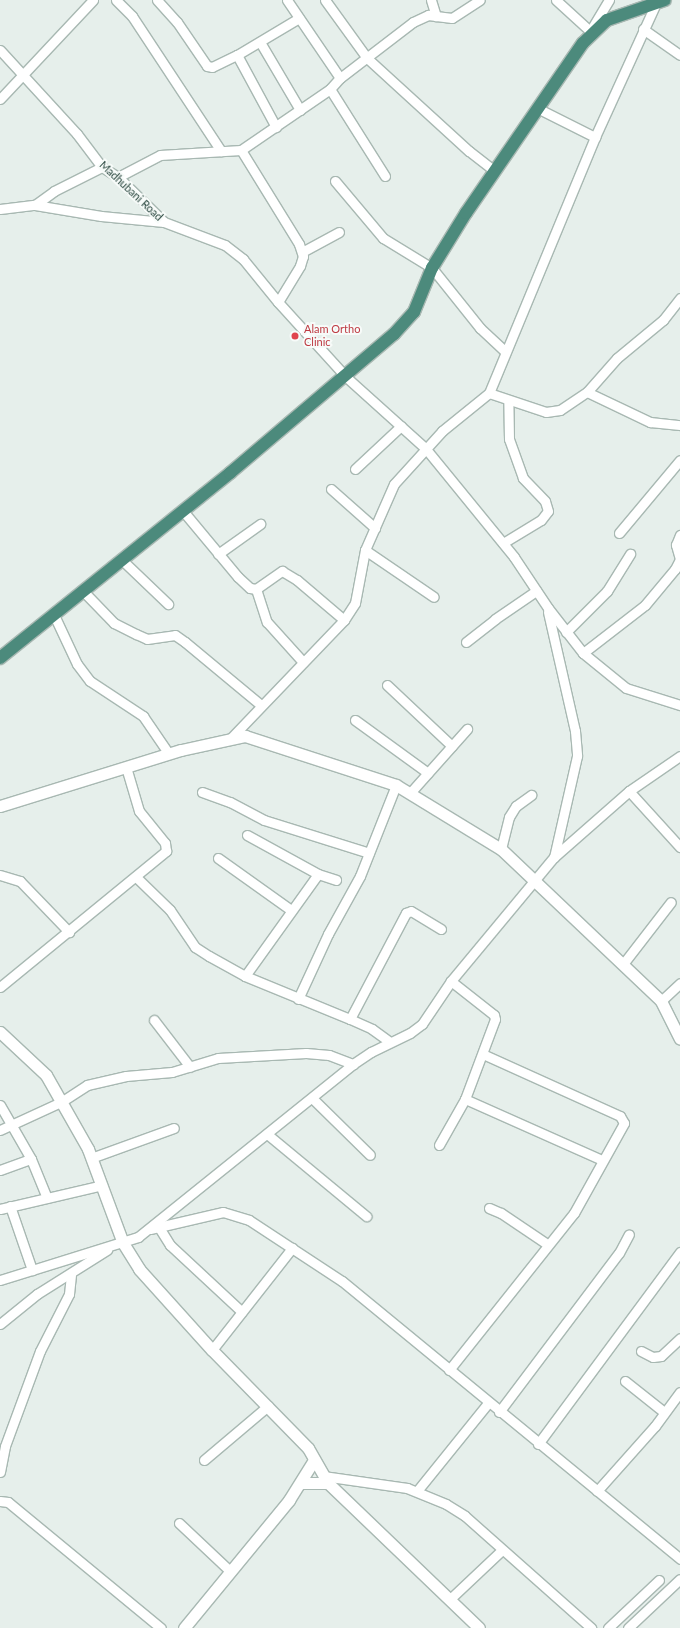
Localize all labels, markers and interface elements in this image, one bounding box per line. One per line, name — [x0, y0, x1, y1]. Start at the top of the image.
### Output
street label: Madhubani Road — [97, 158, 165, 224]
place label: Alam Ortho Clinic — [304, 323, 360, 349]
marker: Alam Ortho Clinic — [289, 330, 301, 342]

